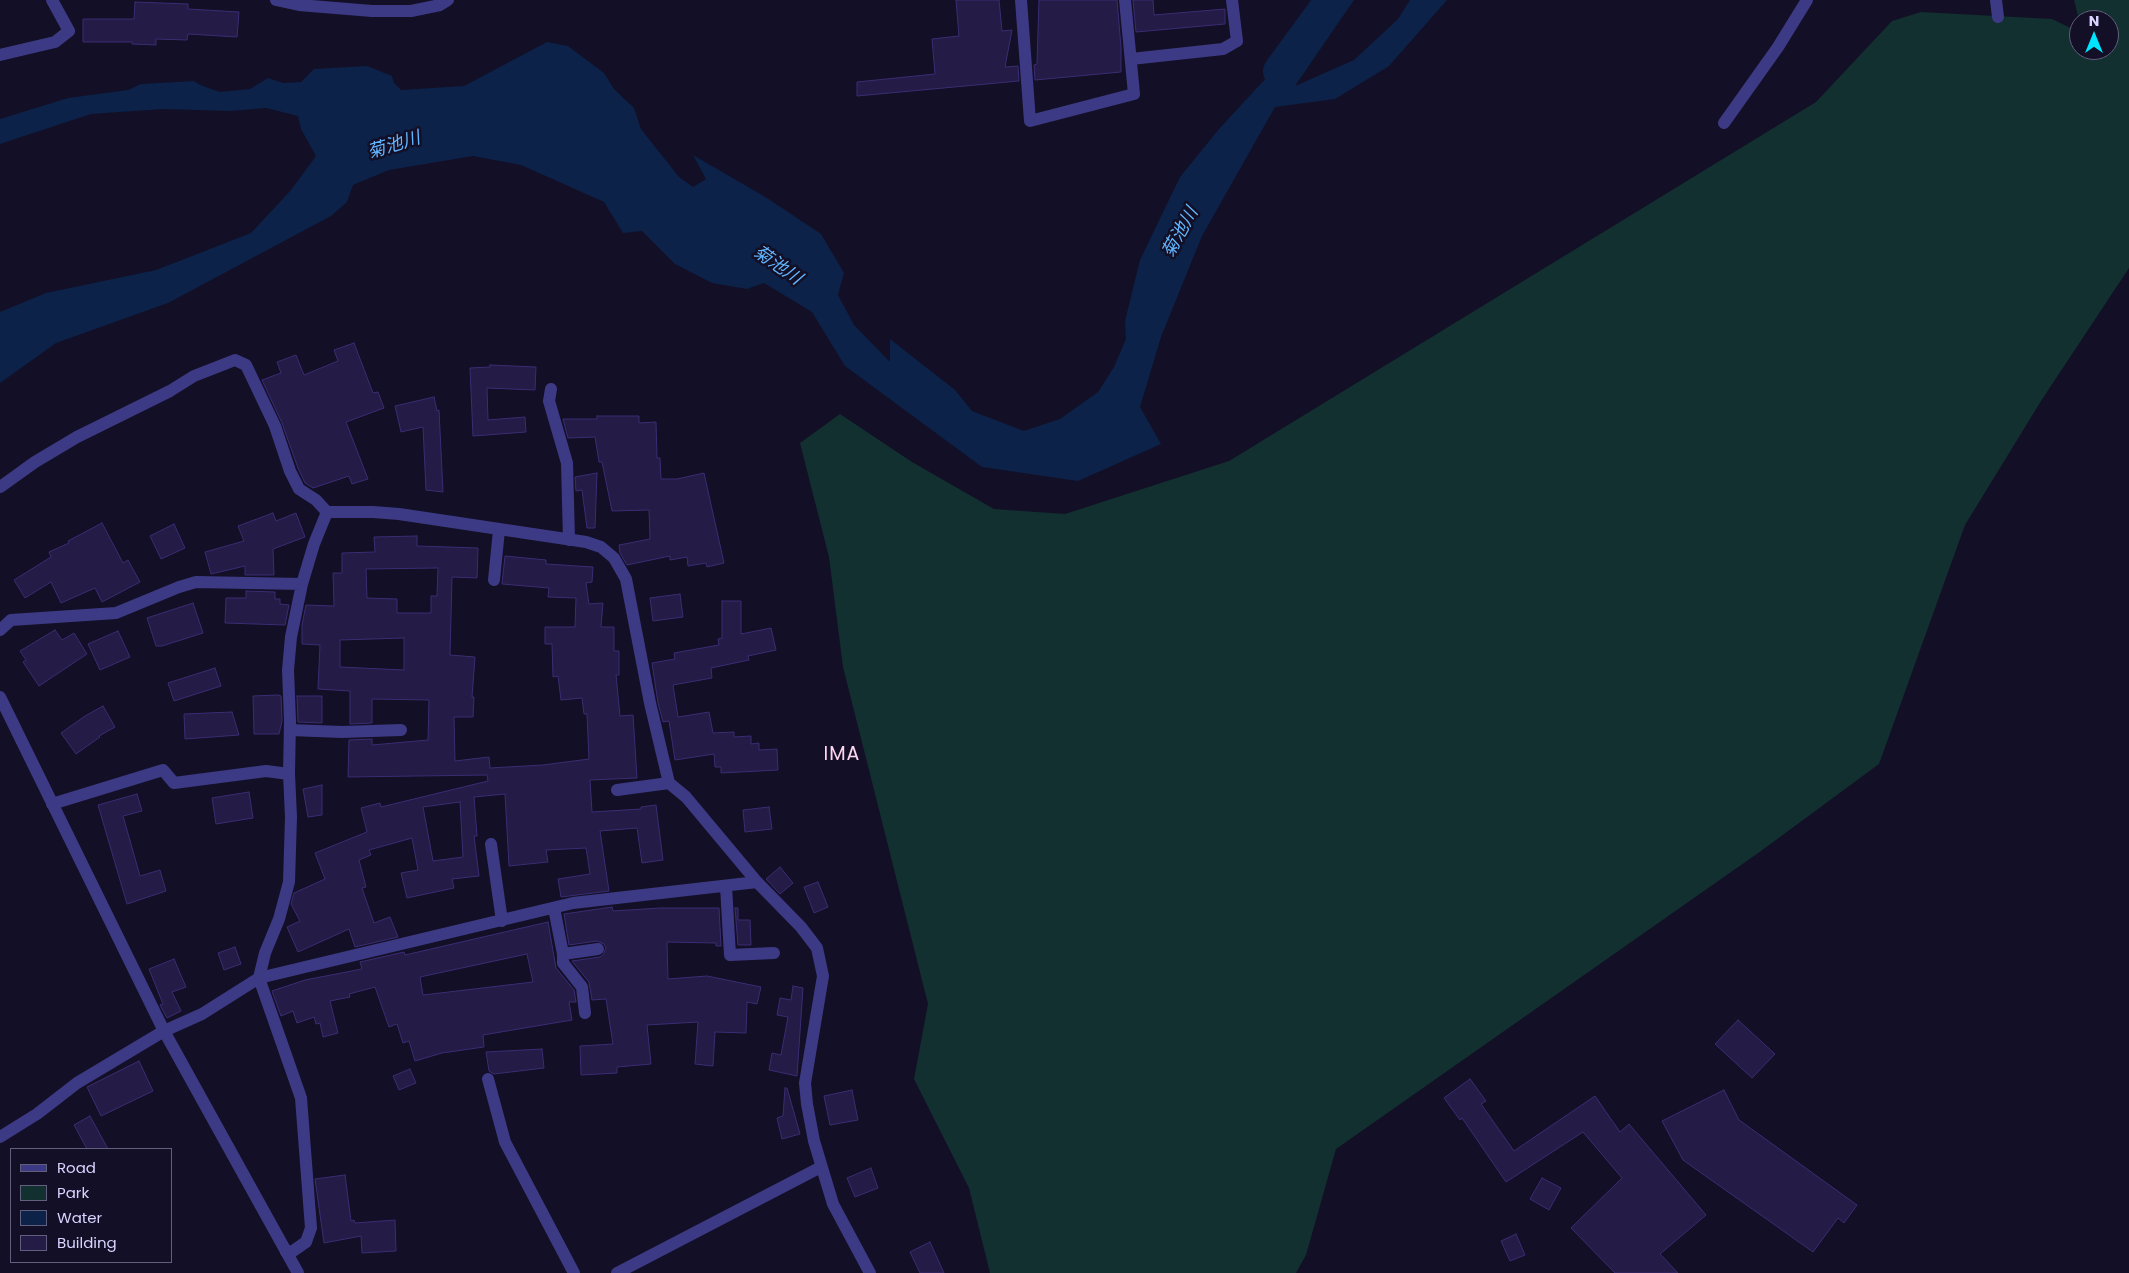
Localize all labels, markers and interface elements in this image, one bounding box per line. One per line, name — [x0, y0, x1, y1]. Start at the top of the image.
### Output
north arrow — [2069, 10, 2119, 60]
text: N — [2089, 11, 2099, 31]
water label: 菊池川 — [365, 128, 423, 164]
water label: 菊池川 — [1158, 204, 1204, 262]
water label: 菊池川 — [749, 242, 805, 290]
district label: IMA — [823, 744, 861, 766]
legend — [10, 1148, 172, 1263]
text: Road — [57, 1157, 96, 1178]
text: Park — [57, 1182, 89, 1203]
text: Water — [57, 1207, 102, 1228]
text: Building — [57, 1232, 117, 1253]

